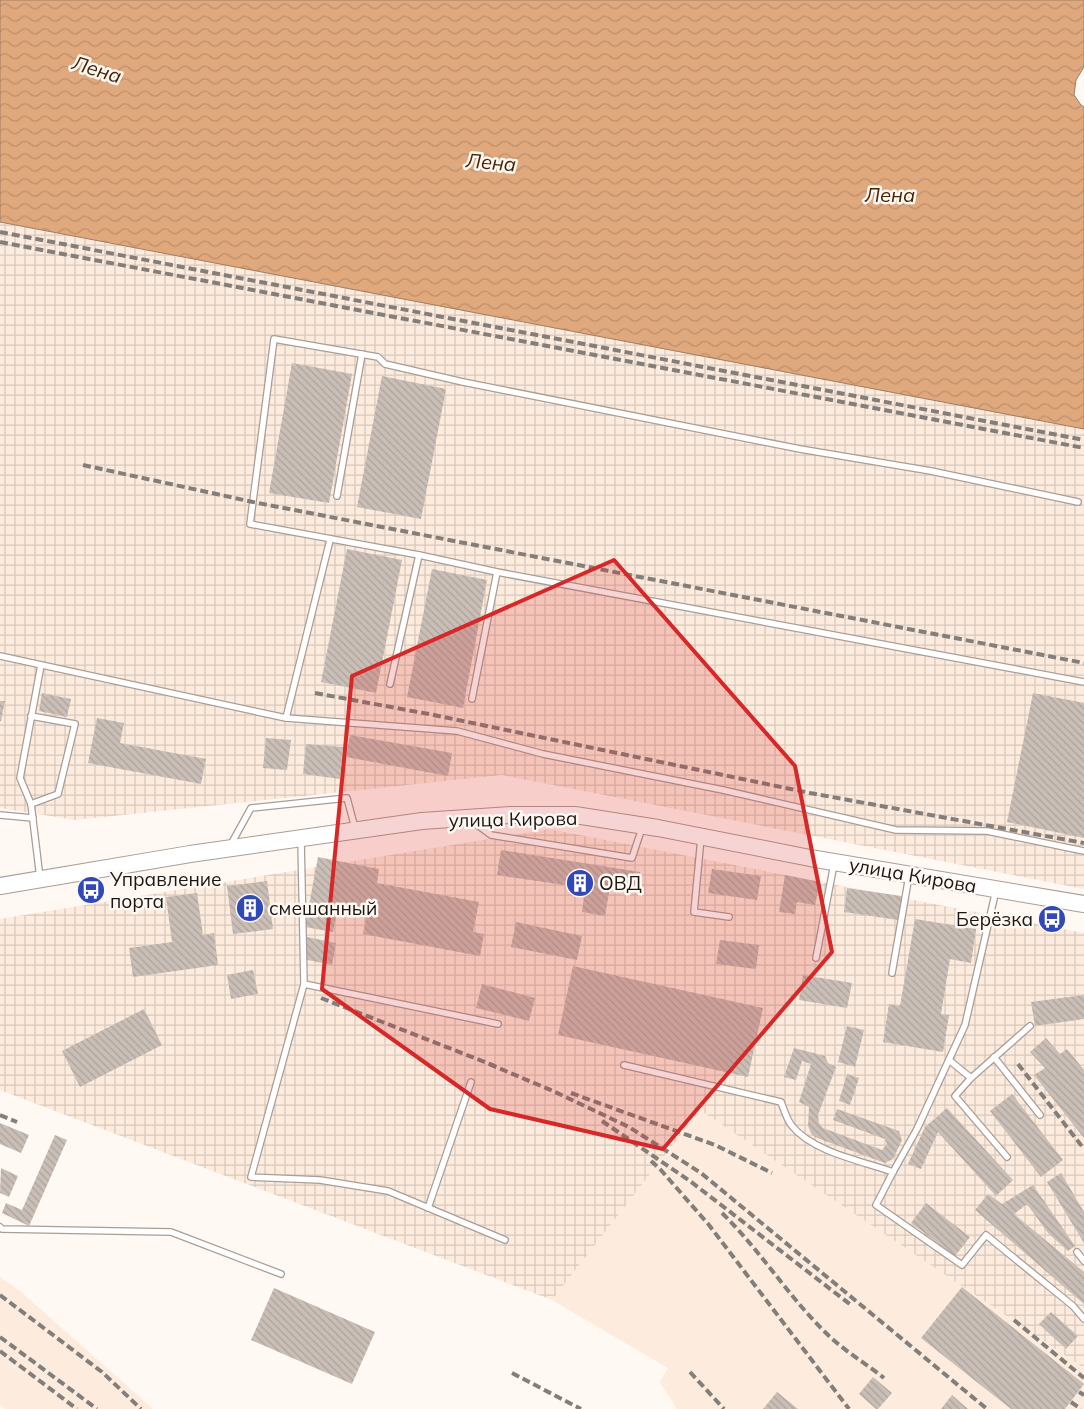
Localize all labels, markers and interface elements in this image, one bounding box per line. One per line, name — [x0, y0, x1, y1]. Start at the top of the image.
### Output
water label: Лена — [68, 49, 125, 88]
water label: Лена — [464, 147, 517, 177]
water label: Лена — [864, 182, 915, 207]
street label: улица Кирова — [448, 806, 578, 832]
street label: улица Кирова — [847, 852, 979, 898]
place label: Управление порта — [109, 867, 222, 913]
building icon: ОВД — [565, 868, 595, 898]
place label: ОВД — [599, 871, 642, 895]
bus stop icon: Управление порта — [76, 875, 106, 905]
building icon: смешанный — [235, 893, 265, 923]
place label: смешанный — [269, 896, 377, 920]
bus stop icon: Берёзка — [1037, 904, 1067, 934]
place label: Берёзка — [956, 907, 1033, 931]

